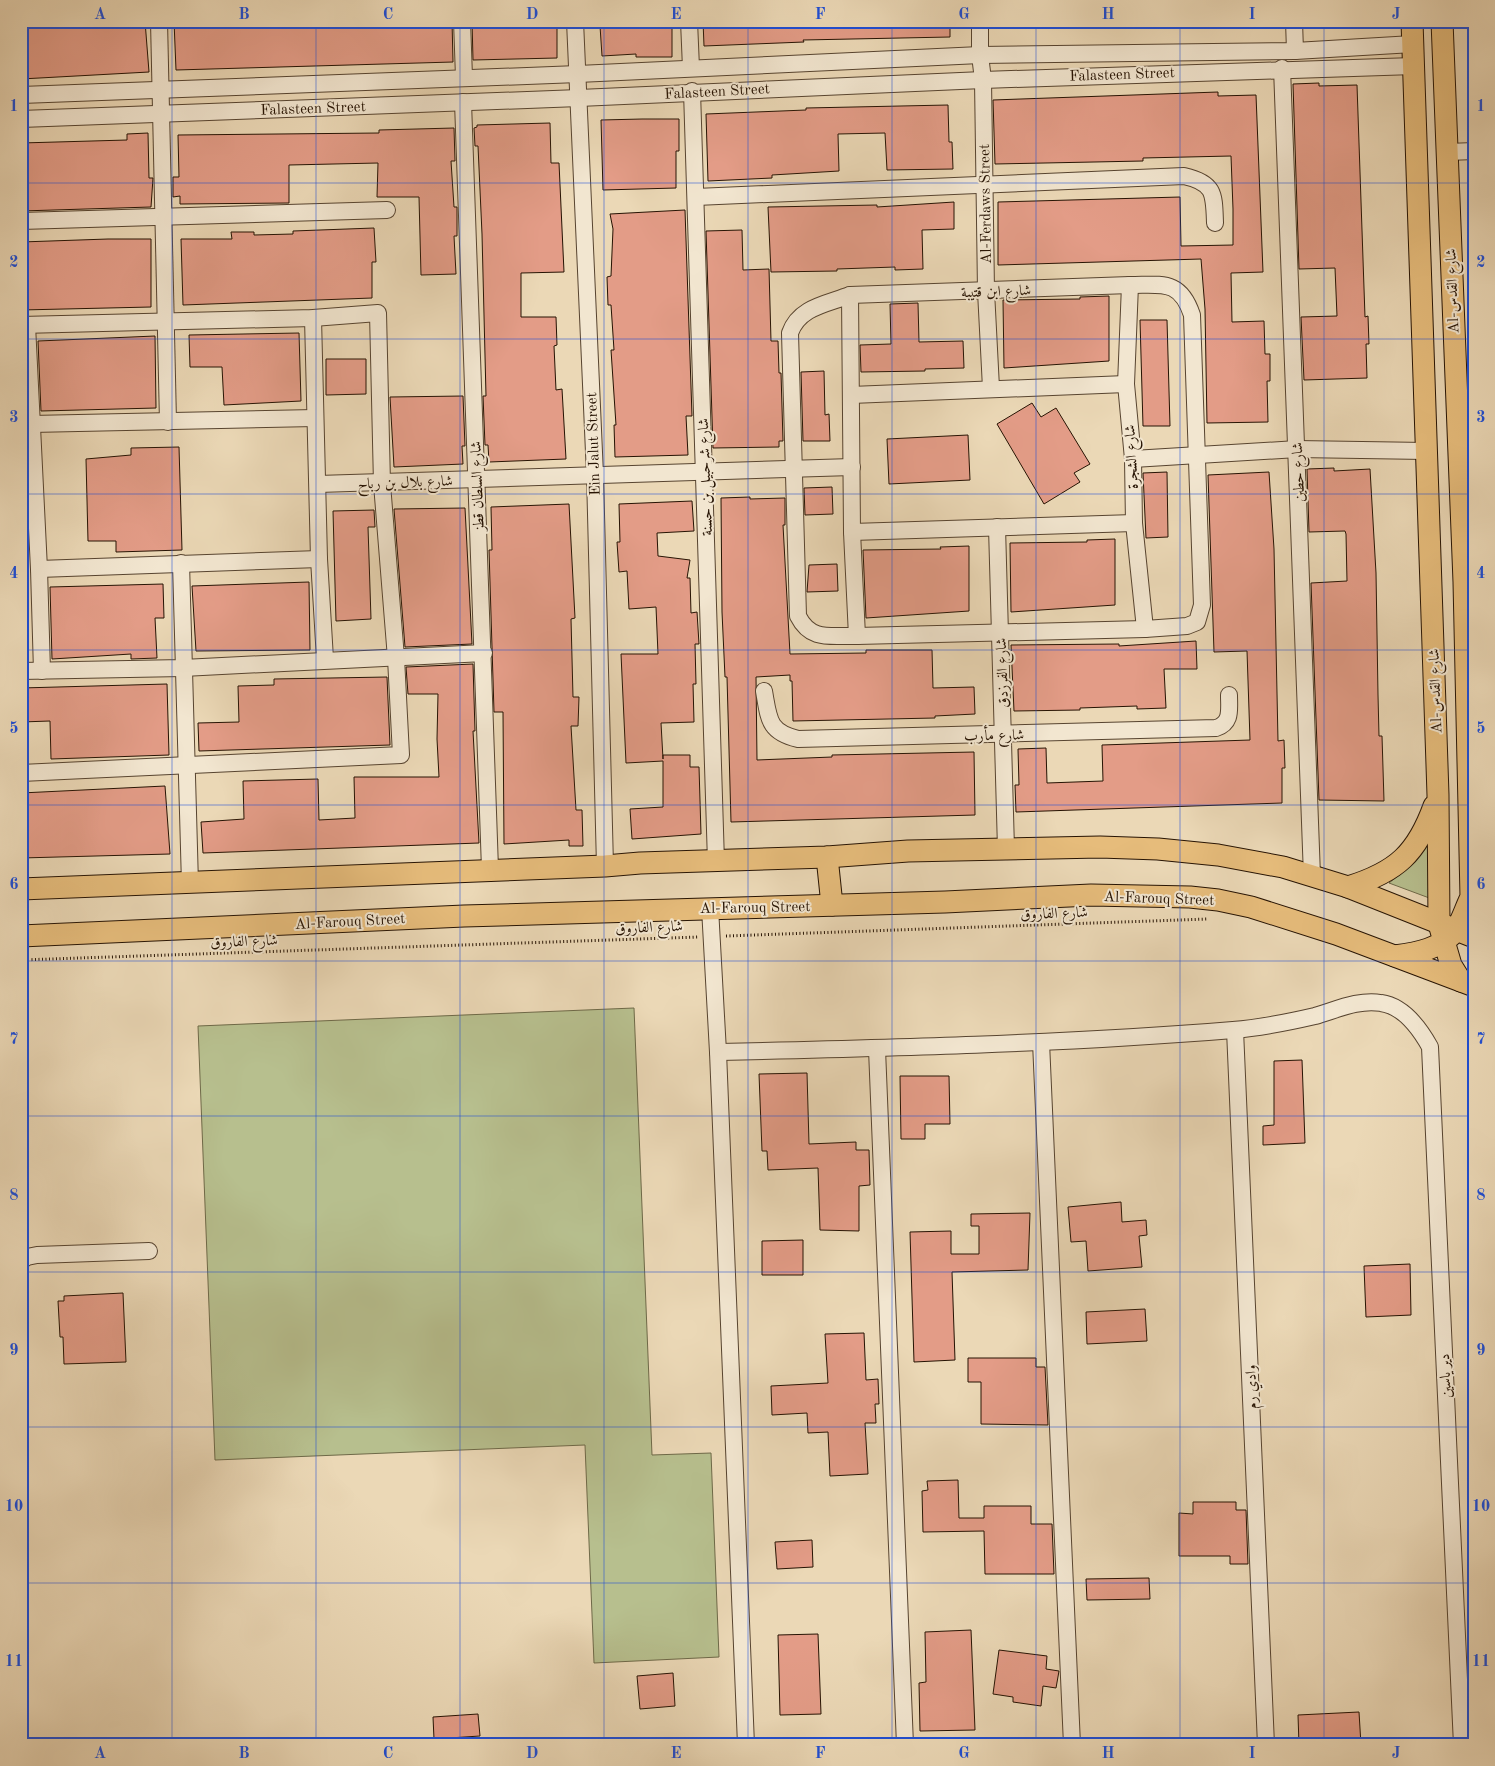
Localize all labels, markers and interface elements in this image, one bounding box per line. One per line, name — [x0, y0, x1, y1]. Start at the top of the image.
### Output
text: A — [94, 7, 106, 23]
text: B — [238, 7, 250, 23]
text: C — [383, 7, 393, 23]
text: D — [526, 7, 538, 23]
text: E — [670, 7, 682, 23]
text: F — [815, 7, 826, 23]
text: G — [958, 7, 970, 23]
text: H — [1101, 7, 1115, 23]
text: I — [1248, 7, 1256, 23]
text: J — [1392, 7, 1401, 23]
street label: Falasteen Street — [1069, 66, 1175, 85]
street label: Falasteen Street — [664, 82, 770, 103]
text: 1 — [9, 99, 19, 115]
text: 1 — [1476, 99, 1486, 115]
street label: Falasteen Street — [260, 100, 366, 119]
street label: Al-Ferdaws Street — [978, 144, 995, 264]
street label: Al-شارع القدس — [1445, 248, 1466, 334]
text: 2 — [9, 255, 19, 271]
text: 2 — [1476, 255, 1486, 271]
street label: شارع ابن قتيبة — [961, 284, 1031, 305]
street label: Ein Jalut Street — [585, 392, 604, 496]
text: 3 — [9, 410, 19, 426]
text: 3 — [1476, 410, 1486, 426]
street label: شارع شرحبيل بن حسنة — [697, 418, 720, 536]
street label: شارع الشجرة — [1123, 424, 1146, 490]
street label: شارع السلطان قطز — [469, 441, 492, 533]
street label: شارع حطين — [1291, 442, 1312, 502]
street label: شارع بلال بن رباح — [357, 474, 453, 497]
text: 4 — [9, 566, 19, 582]
text: 4 — [1476, 566, 1486, 582]
street label: شارع الفرزدق — [995, 638, 1016, 708]
street label: Al-شارع القدس — [1428, 648, 1449, 734]
text: 5 — [9, 721, 19, 737]
text: 5 — [1476, 721, 1486, 737]
street label: شارع مأرب — [964, 723, 1024, 749]
text: 6 — [9, 877, 19, 893]
text: 6 — [1476, 877, 1486, 893]
street label: Al-Farouq Street — [1103, 890, 1215, 909]
street label: Al-Farouq Street — [700, 900, 811, 917]
street label: شارع الفاروق — [1020, 906, 1088, 927]
street label: Al-Farouq Street — [294, 912, 406, 933]
street label: شارع الفاروق — [615, 920, 683, 941]
street label: شارع الفاروق — [210, 934, 278, 955]
text: 7 — [9, 1032, 19, 1048]
text: 7 — [1476, 1032, 1486, 1048]
text: 8 — [9, 1188, 19, 1204]
text: 8 — [1476, 1188, 1486, 1204]
text: 9 — [9, 1343, 19, 1359]
text: 9 — [1476, 1343, 1486, 1359]
street label: دير ياسين — [1438, 1353, 1455, 1398]
street label: وادي رم — [1244, 1364, 1265, 1409]
text: 10 — [5, 1499, 23, 1515]
text: 10 — [1472, 1499, 1490, 1515]
text: 11 — [5, 1654, 23, 1670]
text: 11 — [1472, 1654, 1490, 1670]
text: A — [94, 1746, 106, 1762]
text: B — [238, 1746, 250, 1762]
text: C — [383, 1746, 393, 1762]
text: D — [526, 1746, 538, 1762]
text: E — [670, 1746, 682, 1762]
text: F — [815, 1746, 826, 1762]
text: G — [958, 1746, 970, 1762]
text: H — [1101, 1746, 1115, 1762]
text: I — [1248, 1746, 1256, 1762]
text: J — [1392, 1746, 1401, 1762]

